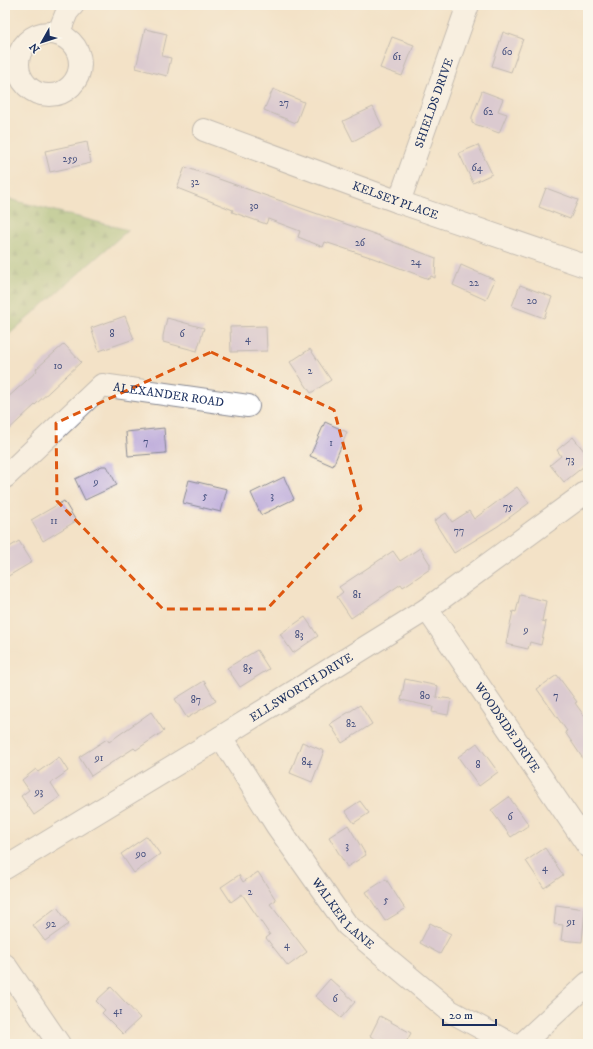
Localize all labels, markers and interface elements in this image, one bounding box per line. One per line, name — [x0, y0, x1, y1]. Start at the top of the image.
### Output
north arrow — [22, 22, 62, 62]
text: N — [27, 40, 43, 56]
house number: 60 — [502, 46, 512, 58]
house number: 61 — [393, 51, 402, 63]
street label: SHIELDS DRIVE — [411, 56, 457, 150]
house number: 27 — [279, 97, 289, 109]
house number: 62 — [483, 106, 493, 118]
house number: 259 — [63, 153, 77, 165]
house number: 64 — [472, 162, 483, 174]
house number: 32 — [191, 176, 199, 188]
street label: KELSEY PLACE — [350, 178, 441, 223]
house number: 30 — [249, 200, 259, 212]
house number: 26 — [355, 237, 366, 249]
house number: 24 — [411, 256, 422, 268]
house number: 22 — [469, 277, 479, 289]
house number: 20 — [527, 295, 537, 307]
house number: 8 — [109, 328, 115, 340]
house number: 6 — [179, 328, 185, 340]
house number: 4 — [245, 333, 251, 345]
house number: 10 — [53, 360, 63, 372]
house number: 2 — [308, 365, 313, 377]
street label: ALEXANDER ROAD — [112, 379, 225, 410]
house number: 7 — [143, 436, 149, 448]
house number: 1 — [329, 437, 333, 449]
house number: 73 — [566, 454, 575, 466]
house number: 9 — [93, 476, 99, 488]
house number: 5 — [203, 490, 208, 502]
house number: 3 — [270, 490, 274, 502]
house number: 75 — [503, 501, 513, 513]
house number: 11 — [50, 515, 58, 527]
house number: 77 — [454, 525, 464, 537]
house number: 81 — [353, 589, 362, 601]
house number: 9 — [523, 624, 529, 636]
house number: 83 — [295, 629, 304, 641]
street label: ELLSWORTH DRIVE — [247, 649, 356, 725]
house number: 85 — [243, 663, 253, 675]
street label: WOODSIDE DRIVE — [471, 679, 544, 776]
house number: 80 — [420, 690, 430, 702]
house number: 7 — [553, 690, 559, 702]
house number: 87 — [191, 694, 201, 706]
house number: 82 — [346, 718, 356, 730]
house number: 91 — [94, 752, 104, 764]
house number: 84 — [302, 756, 313, 768]
house number: 8 — [475, 759, 481, 771]
house number: 93 — [34, 786, 44, 798]
house number: 6 — [507, 811, 513, 823]
house number: 3 — [345, 840, 349, 852]
house number: 90 — [135, 848, 146, 860]
house number: 4 — [542, 862, 548, 874]
street label: WALKER LANE — [308, 874, 378, 952]
house number: 2 — [248, 886, 253, 898]
house number: 5 — [384, 894, 389, 906]
house number: 91 — [566, 916, 576, 928]
house number: 92 — [45, 918, 56, 930]
house number: 4 — [284, 939, 290, 951]
house number: 6 — [332, 993, 338, 1005]
scale bar — [443, 1001, 496, 1027]
house number: 41 — [113, 1005, 123, 1017]
text: 20 m — [449, 1008, 473, 1023]

